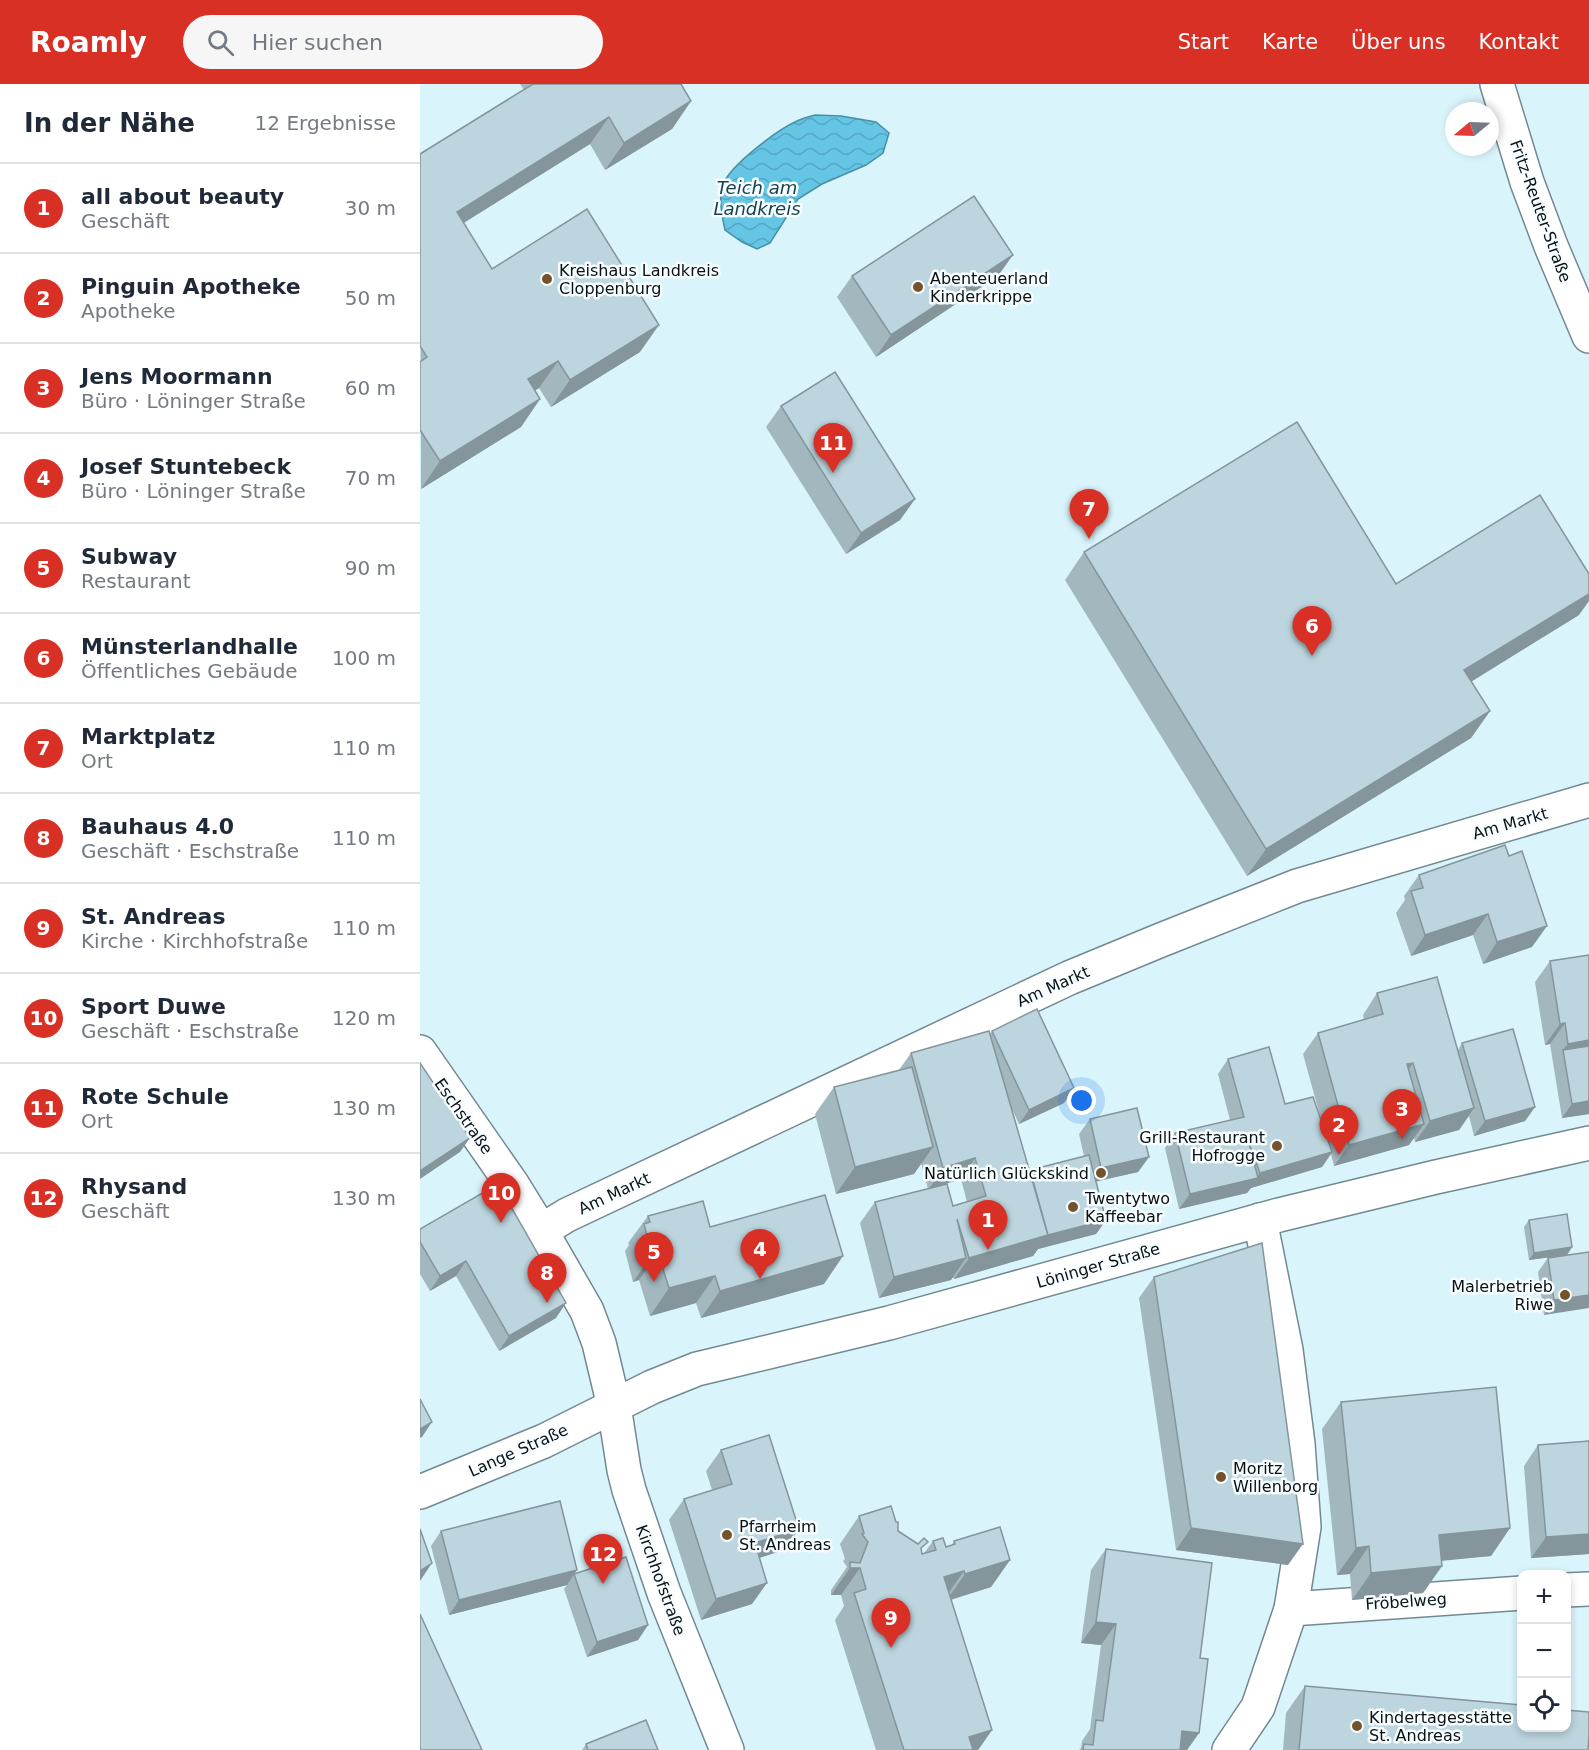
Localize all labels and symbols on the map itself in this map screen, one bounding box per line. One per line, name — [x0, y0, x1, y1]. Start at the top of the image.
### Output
north arrow — [1445, 102, 1499, 156]
street label: Fritz-Reuter-Straße — [1506, 137, 1575, 285]
water label: Teich am Landkreis — [713, 177, 801, 219]
place label: Kreishaus Landkreis Cloppenburg — [559, 261, 719, 298]
place label: Abenteuerland Kinderkrippe — [930, 269, 1048, 306]
marker: Kreishaus Landkreis Cloppenburg — [540, 272, 554, 286]
marker: Abenteuerland Kinderkrippe — [911, 280, 925, 294]
pin: 11 — [814, 424, 852, 473]
pin: 7 — [1070, 490, 1108, 539]
pin: 6 — [1292, 606, 1332, 656]
street label: Am Markt — [1470, 804, 1550, 843]
street label: Am Markt — [1014, 962, 1092, 1011]
street label: Eschstraße — [430, 1075, 497, 1158]
your location — [1067, 1086, 1096, 1115]
pin: 3 — [1382, 1090, 1422, 1139]
pin: 2 — [1320, 1106, 1358, 1155]
place label: Grill-Restaurant Hofrogge — [1139, 1128, 1265, 1165]
marker: Grill-Restaurant Hofrogge — [1270, 1139, 1284, 1153]
place label: Natürlich Glückskind — [924, 1164, 1089, 1183]
marker: Natürlich Glückskind — [1094, 1166, 1108, 1180]
street label: Am Markt — [575, 1168, 653, 1218]
pin: 10 — [482, 1174, 520, 1223]
place label: Twentytwo Kaffeebar — [1084, 1189, 1170, 1226]
pin: 1 — [968, 1200, 1008, 1250]
marker: Twentytwo Kaffeebar — [1066, 1200, 1080, 1214]
pin: 4 — [740, 1230, 780, 1279]
pin: 5 — [634, 1232, 674, 1282]
street label: Löninger Straße — [1034, 1239, 1162, 1292]
pin: 8 — [528, 1254, 566, 1303]
place label: Malerbetrieb Riwe — [1451, 1277, 1553, 1314]
marker: Malerbetrieb Riwe — [1558, 1288, 1572, 1302]
street label: Lange Straße — [466, 1420, 571, 1481]
place label: Moritz Willenborg — [1233, 1459, 1318, 1496]
marker: Moritz Willenborg — [1214, 1470, 1228, 1484]
place label: Pfarrheim St. Andreas — [739, 1517, 831, 1554]
street label: Kirchhofstraße — [632, 1522, 689, 1638]
marker: Pfarrheim St. Andreas — [720, 1528, 734, 1542]
pin: 12 — [584, 1534, 622, 1584]
street label: Fröbelweg — [1365, 1589, 1447, 1614]
pin: 9 — [872, 1598, 910, 1648]
place label: Kindertagesstätte St. Andreas — [1369, 1708, 1512, 1745]
marker: Kindertagesstätte St. Andreas — [1350, 1719, 1364, 1733]

